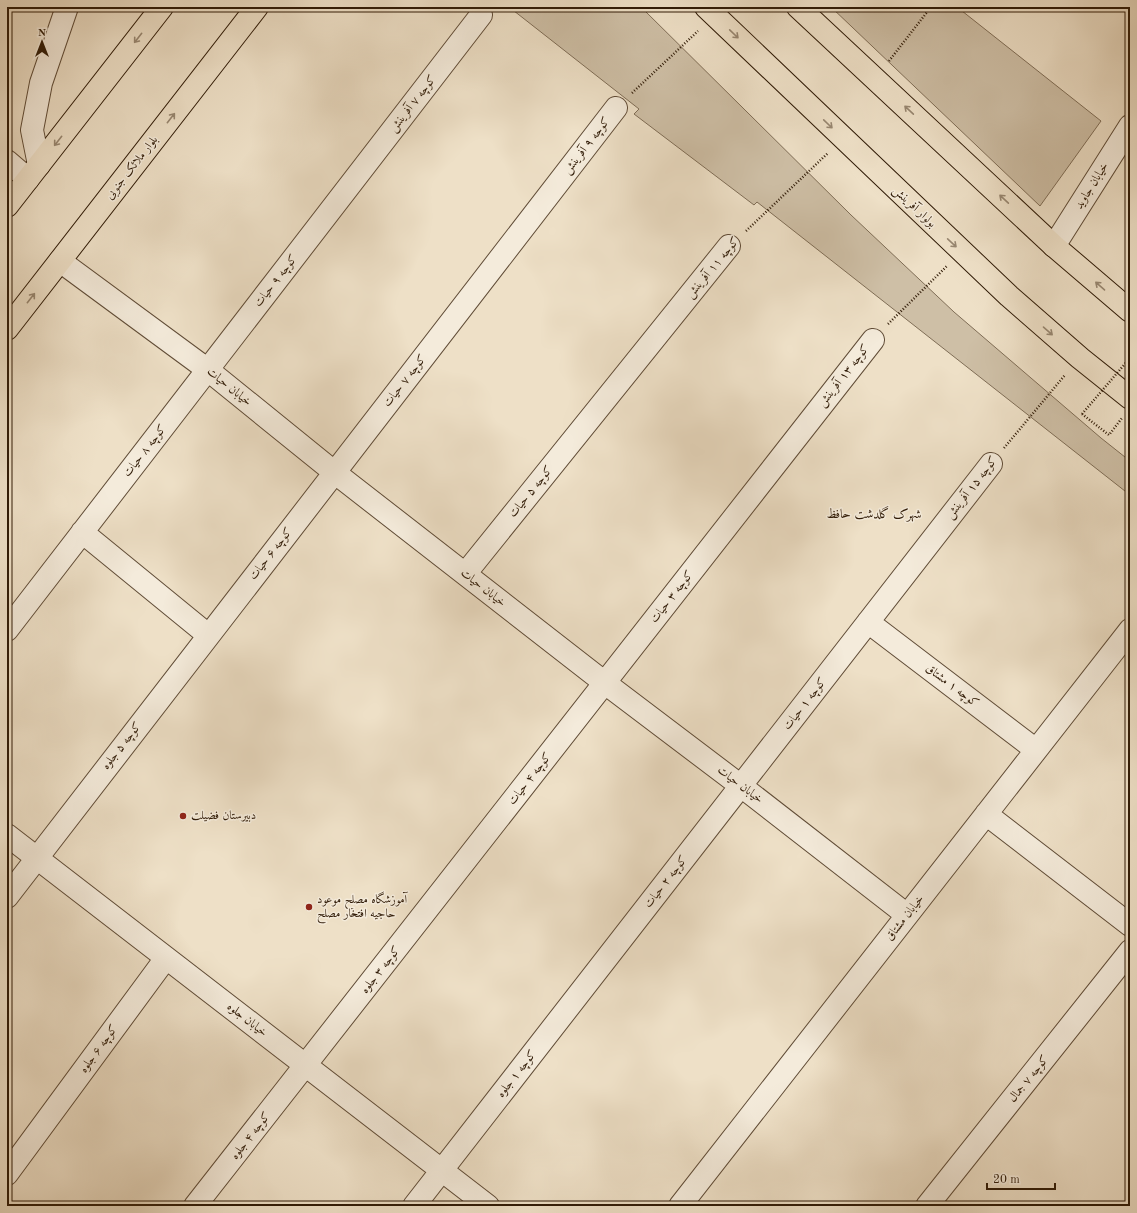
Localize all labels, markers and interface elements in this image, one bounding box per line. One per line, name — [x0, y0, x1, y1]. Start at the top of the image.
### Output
north arrow — [22, 22, 62, 62]
text: N — [38, 28, 47, 39]
one-way arrow — [729, 29, 739, 39]
one-way arrow — [134, 32, 142, 43]
street label: کوچه ۷ آفرینش — [385, 71, 440, 136]
one-way arrow — [904, 105, 914, 115]
one-way arrow — [166, 113, 175, 124]
street label: کوچه ۹ آفرینش — [559, 113, 614, 178]
one-way arrow — [822, 120, 833, 129]
street label: بلوار ملائک جنوبی — [103, 133, 162, 203]
one-way arrow — [54, 135, 62, 146]
street label: خیابان جاوید — [1073, 160, 1112, 212]
street label: بولوار آفرینش — [889, 182, 940, 231]
one-way arrow — [999, 194, 1009, 203]
street label: کوچه ۱۱ آفرینش — [682, 233, 743, 302]
one-way arrow — [947, 238, 957, 248]
street label: کوچه ۹ حیات — [251, 252, 302, 310]
one-way arrow — [1096, 282, 1106, 291]
one-way arrow — [27, 293, 35, 304]
one-way arrow — [1043, 326, 1053, 335]
street label: کوچه ۱۳ آفرینش — [814, 341, 874, 411]
street label: کوچه ۷ حیات — [380, 352, 431, 410]
street label: خیابان حیات — [204, 366, 254, 409]
street label: کوچه ۸ حیات — [120, 422, 171, 480]
street label: کوچه ۱۵ آفرینش — [942, 453, 1002, 523]
street label: کوچه ۵ حیات — [506, 463, 557, 521]
district label: شهرک گلدشت حافظ — [826, 506, 922, 522]
street label: کوچه ۶ حیات — [246, 525, 297, 583]
street label: خیابان حیات — [458, 567, 508, 609]
street label: کوچه ۳ حیات — [647, 568, 698, 626]
street label: کوچه ۱ مشتاق — [922, 661, 981, 711]
street label: کوچه ۱ حیات — [780, 675, 831, 733]
street label: کوچه ۵ جلوه — [99, 719, 146, 773]
street label: کوچه ۴ حیات — [505, 750, 556, 808]
street label: خیابان حیات — [715, 764, 765, 806]
place label: دبیرستان فضیلت — [191, 810, 256, 822]
marker: دبیرستان فضیلت — [178, 811, 188, 821]
street label: کوچه ۲ حیات — [641, 853, 692, 911]
place label: آموزشگاه مصلح موعود حاجیه افتخار مصلح — [317, 891, 409, 924]
street label: خیابان مشتاق — [884, 893, 926, 943]
marker: آموزشگاه مصلح موعود حاجیه افتخار مصلح — [304, 902, 314, 912]
street label: کوچه ۳ جلوه — [358, 943, 405, 997]
street label: خیابان جلوه — [225, 1001, 269, 1039]
street label: کوچه ۶ جلوه — [77, 1022, 122, 1076]
street label: کوچه ۱ جلوه — [494, 1047, 541, 1101]
street label: کوچه ۷ جمال — [1006, 1053, 1053, 1106]
street label: کوچه ۴ جلوه — [228, 1109, 275, 1163]
scale bar — [987, 1165, 1055, 1191]
text: 20 m — [993, 1174, 1020, 1186]

